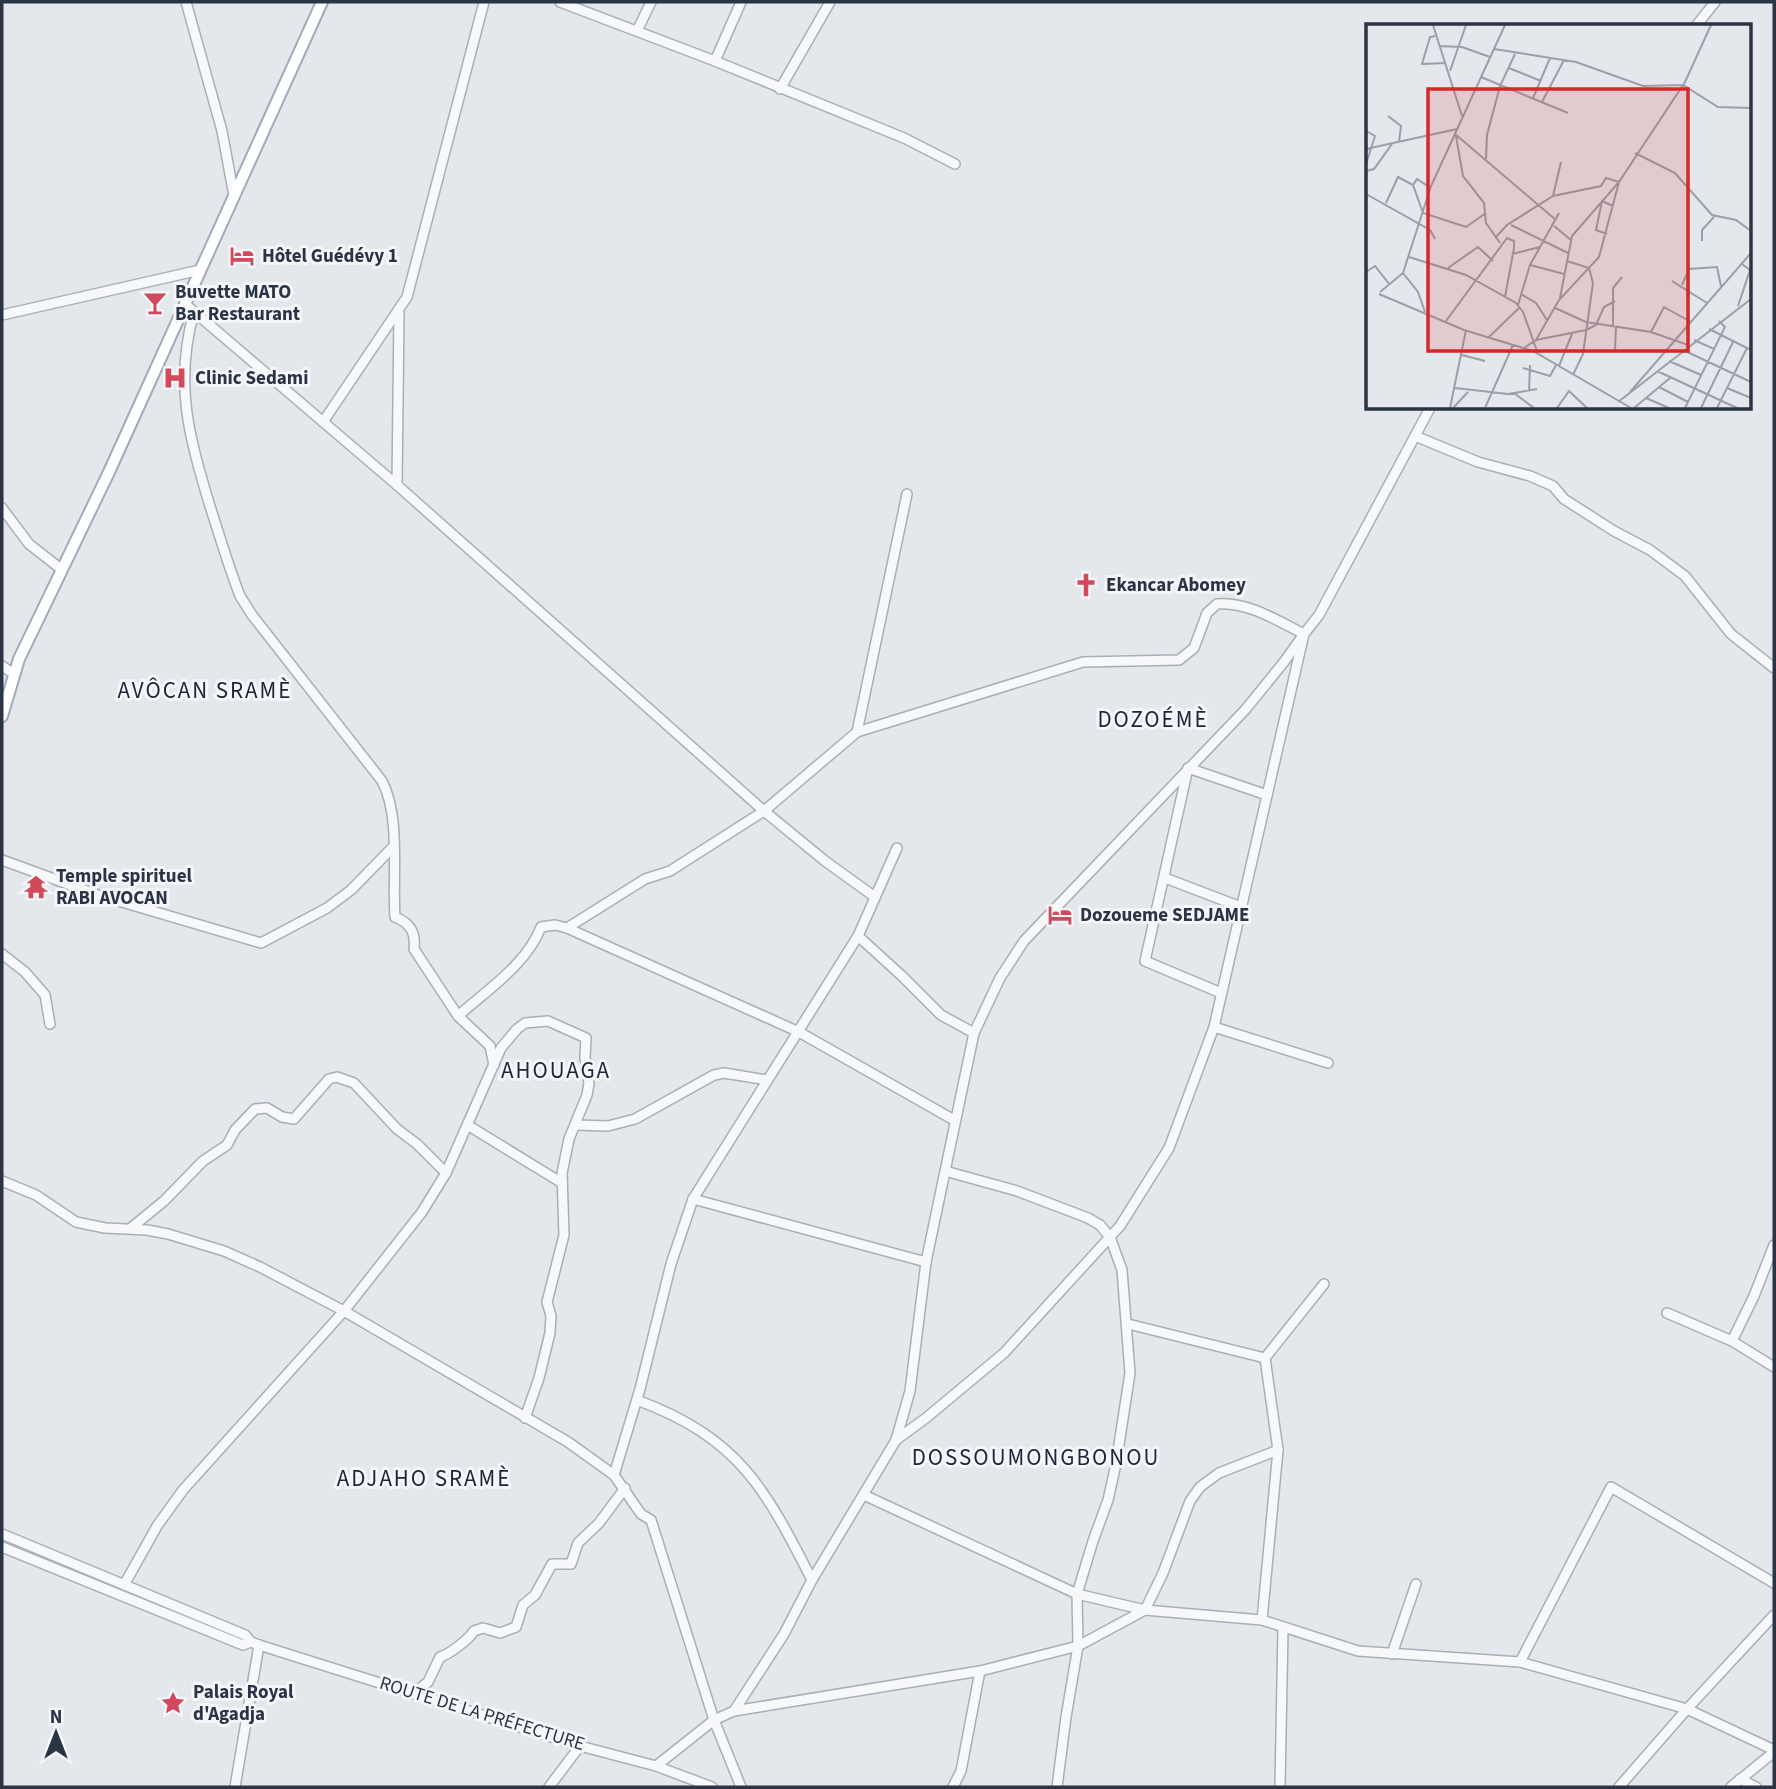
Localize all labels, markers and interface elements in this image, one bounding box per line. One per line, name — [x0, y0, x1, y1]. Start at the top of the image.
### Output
inset map — [1366, 24, 1752, 410]
hotel icon: Hôtel Guédévy 1 — [228, 242, 256, 270]
place label: Hôtel Guédévy 1 — [262, 243, 398, 270]
place label: Buvette MATO Bar Restaurant — [175, 279, 300, 328]
bar icon: Buvette MATO Bar Restaurant — [141, 289, 169, 317]
hospital icon: Clinic Sedami — [161, 364, 189, 392]
place label: Clinic Sedami — [195, 365, 308, 392]
church icon: Ekancar Abomey — [1072, 571, 1100, 599]
place label: Ekancar Abomey — [1106, 572, 1246, 599]
district label: AVÔCAN SRAMÈ — [118, 674, 292, 707]
district label: DOZOÉMÈ — [1097, 703, 1209, 736]
place label: Temple spirituel RABI AVOCAN — [56, 863, 192, 912]
temple icon: Temple spirituel RABI AVOCAN — [22, 873, 50, 901]
hotel icon: Dozoueme SEDJAME — [1046, 901, 1074, 929]
place label: Dozoueme SEDJAME — [1080, 902, 1249, 929]
district label: AHOUAGA — [501, 1054, 611, 1087]
district label: DOSSOUMONGBONOU — [912, 1441, 1160, 1474]
district label: ADJAHO SRAMÈ — [337, 1462, 511, 1495]
street label: ROUTE DE LA PRÉFECTURE — [376, 1670, 588, 1758]
place label: Palais Royal d'Agadja — [193, 1679, 294, 1728]
place icon: Palais Royal d'Agadja — [159, 1689, 187, 1717]
north arrow — [21, 1698, 91, 1768]
text: N — [50, 1704, 62, 1731]

